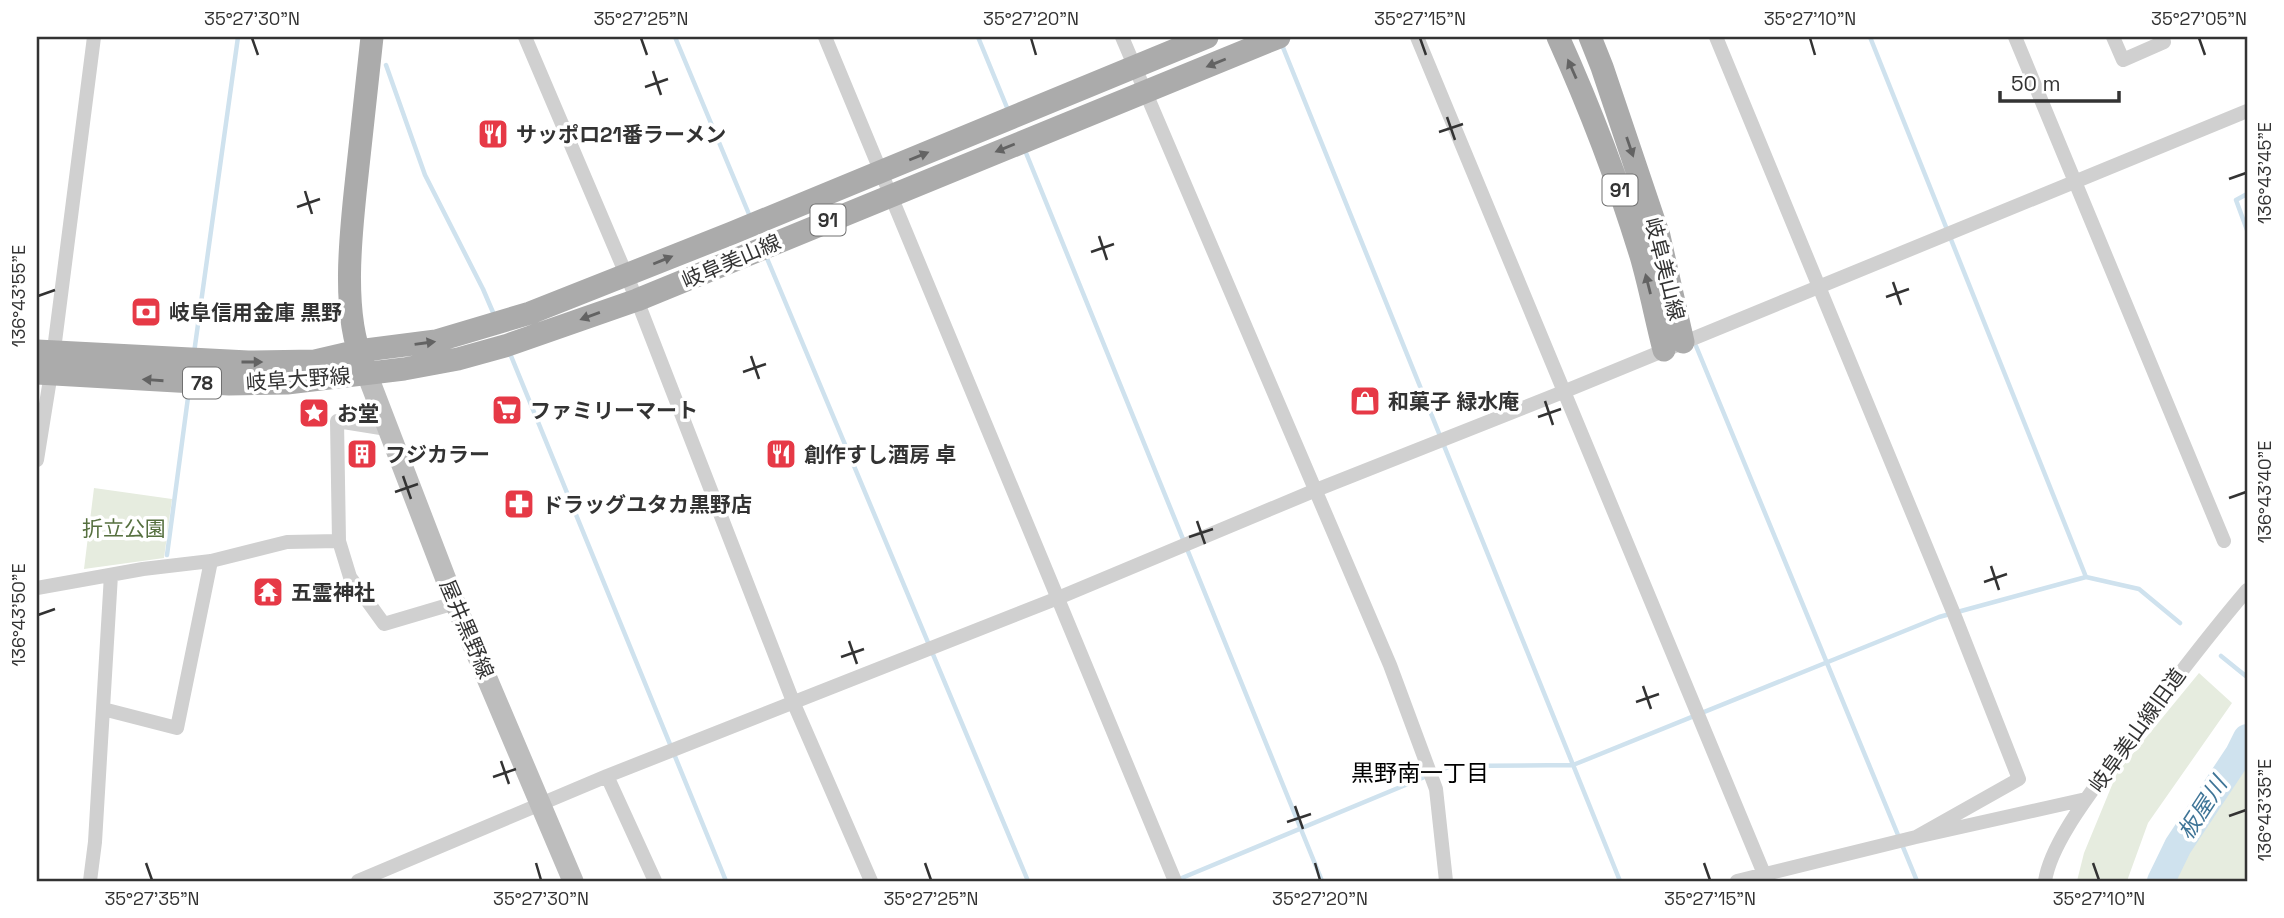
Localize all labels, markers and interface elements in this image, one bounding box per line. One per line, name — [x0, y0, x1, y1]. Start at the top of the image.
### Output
text: 35°27'30"N — [204, 7, 300, 30]
text: 35°27'25"N — [593, 7, 689, 30]
text: 35°27'20"N — [983, 7, 1079, 30]
text: 35°27'15"N — [1374, 7, 1466, 30]
text: 35°27'10"N — [1764, 7, 1856, 30]
text: 35°27'05"N — [2151, 7, 2247, 30]
one-way arrow — [1206, 57, 1227, 68]
one-way arrow — [1566, 59, 1578, 79]
scale bar — [2000, 60, 2120, 104]
text: 50 m — [2011, 70, 2061, 97]
restaurant icon: サッポロ21番ラーメン — [476, 117, 510, 151]
place label: サッポロ21番ラーメン — [516, 121, 726, 148]
text: 136°43'45"E — [2253, 122, 2276, 224]
one-way arrow — [1625, 136, 1636, 157]
one-way arrow — [995, 143, 1016, 154]
one-way arrow — [909, 150, 929, 162]
road number: 91 — [1602, 174, 1638, 206]
road number: 91 — [810, 204, 846, 235]
street label: 岐阜美山線 — [1639, 215, 1691, 323]
street label: 岐阜美山線 — [677, 228, 785, 294]
text: 136°43'55"E — [7, 245, 30, 347]
one-way arrow — [653, 255, 674, 266]
one-way arrow — [1642, 272, 1653, 294]
bank icon: 岐阜信用金庫 黒野 — [129, 295, 163, 329]
place label: 岐阜信用金庫 黒野 — [169, 299, 342, 326]
one-way arrow — [580, 311, 601, 322]
one-way arrow — [415, 337, 437, 348]
one-way arrow — [241, 356, 263, 368]
street label: 岐阜大野線 — [245, 362, 351, 396]
road number: 78 — [183, 368, 221, 398]
one-way arrow — [141, 374, 163, 385]
shop icon: 和菓子 緑水庵 — [1348, 384, 1382, 418]
place label: 和菓子 緑水庵 — [1388, 388, 1519, 415]
supermarket icon: ファミリーマート — [490, 393, 524, 427]
place icon: お堂 — [297, 396, 331, 430]
place label: ファミリーマート — [530, 397, 698, 424]
place label: お堂 — [337, 400, 379, 427]
building icon: フジカラー — [345, 437, 379, 471]
restaurant icon: 創作すし酒房 卓 — [764, 437, 798, 471]
place label: フジカラー — [385, 441, 490, 468]
place label: 創作すし酒房 卓 — [804, 441, 956, 468]
text: 136°43'40"E — [2253, 441, 2276, 543]
pharmacy icon: ドラッグユタカ黒野店 — [502, 487, 536, 521]
place label: ドラッグユタカ黒野店 — [542, 491, 752, 518]
park label: 折立公園 — [82, 515, 166, 542]
text: 136°43'50"E — [7, 563, 30, 667]
temple icon: 五霊神社 — [251, 575, 285, 609]
street label: 屋井黒野線 — [434, 575, 500, 683]
place label: 五霊神社 — [291, 579, 375, 606]
street label: 岐阜美山線旧道 — [2083, 663, 2191, 797]
district label: 黒野南一丁目 — [1351, 758, 1489, 788]
text: 136°43'35"E — [2253, 759, 2276, 861]
water label: 板屋川 — [2171, 768, 2235, 845]
text: 35°27'35"N — [104, 887, 200, 910]
text: 35°27'30"N — [493, 887, 589, 910]
text: 35°27'25"N — [883, 887, 979, 910]
text: 35°27'20"N — [1272, 887, 1368, 910]
text: 35°27'15"N — [1664, 887, 1756, 910]
text: 35°27'10"N — [2053, 887, 2145, 910]

